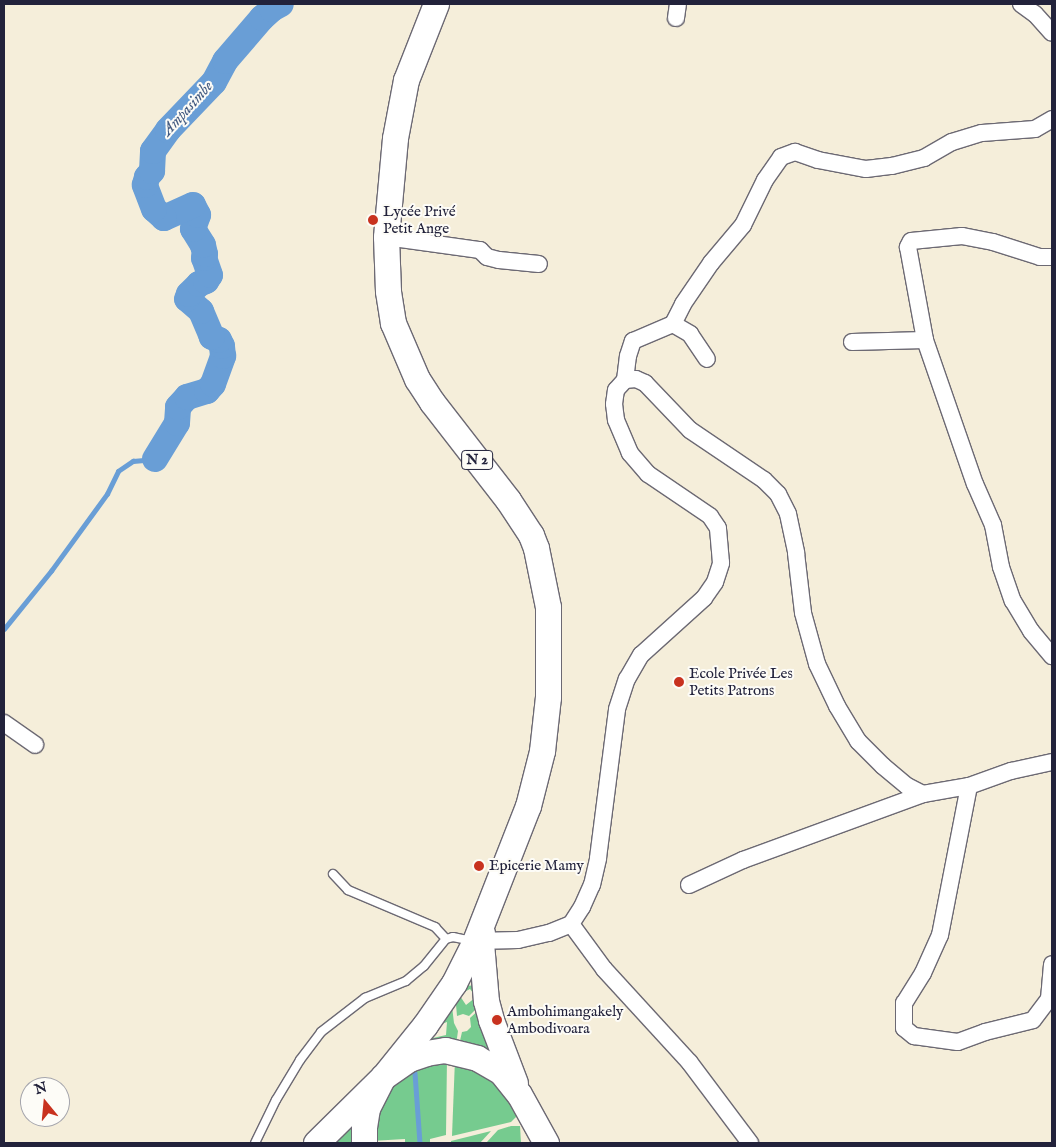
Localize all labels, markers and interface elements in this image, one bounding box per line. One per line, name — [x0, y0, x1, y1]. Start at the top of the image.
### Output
water label: Ampasimbe — [158, 78, 218, 140]
place label: Lycée Privé Petit Ange — [383, 202, 456, 237]
marker: Lycée Privé Petit Ange — [367, 214, 379, 226]
road number: N 2 — [461, 448, 493, 472]
place label: Ecole Privée Les Petits Patrons — [689, 664, 793, 699]
marker: Ecole Privée Les Petits Patrons — [673, 676, 685, 688]
place label: Epicerie Mamy — [489, 857, 584, 875]
marker: Epicerie Mamy — [473, 860, 485, 872]
place label: Ambohimangakely Ambodivoara — [507, 1002, 623, 1037]
marker: Ambohimangakely Ambodivoara — [491, 1014, 503, 1026]
north arrow — [20, 1077, 70, 1127]
text: N — [32, 1078, 49, 1099]

